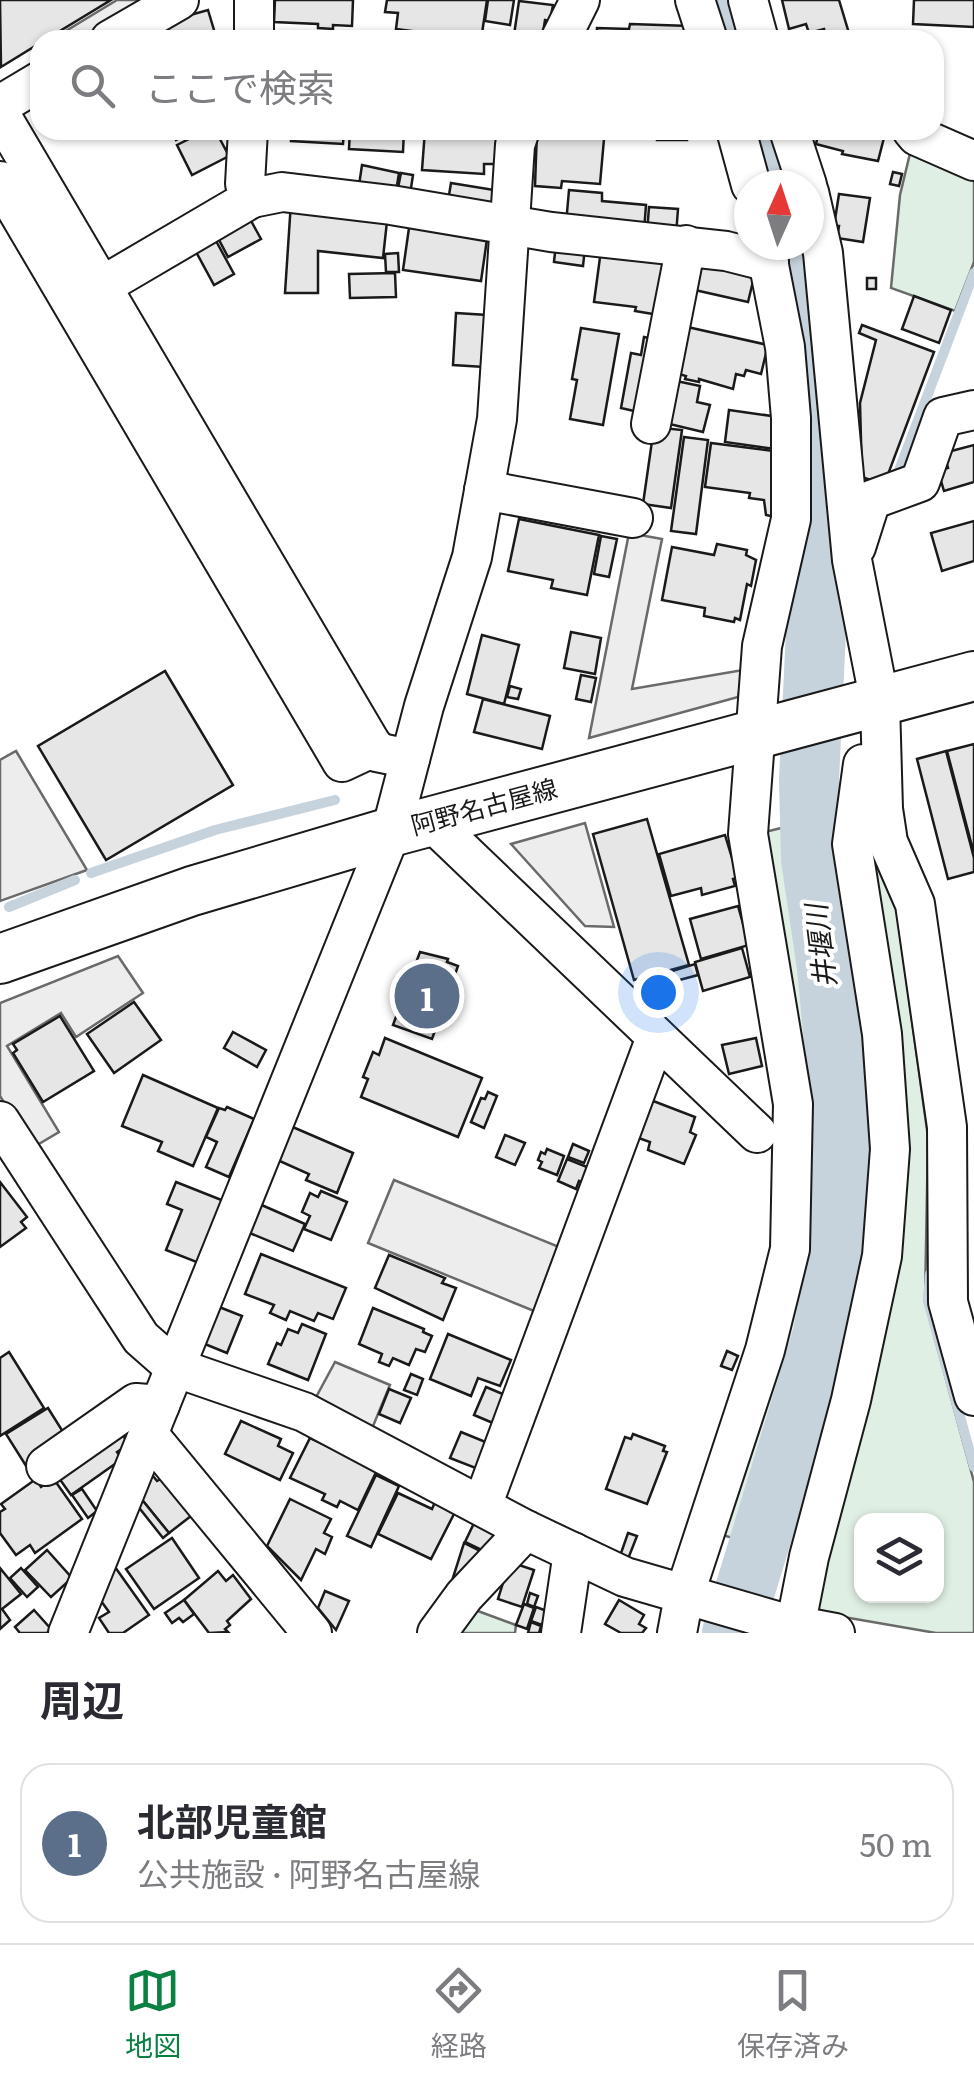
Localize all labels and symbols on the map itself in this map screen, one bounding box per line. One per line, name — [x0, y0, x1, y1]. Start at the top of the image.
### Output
north arrow — [734, 170, 824, 260]
street label: 阿野名古屋線 — [406, 768, 561, 843]
water label: 井堰川 — [793, 899, 845, 990]
pin: 1 — [394, 958, 460, 1034]
your location — [633, 967, 684, 1018]

